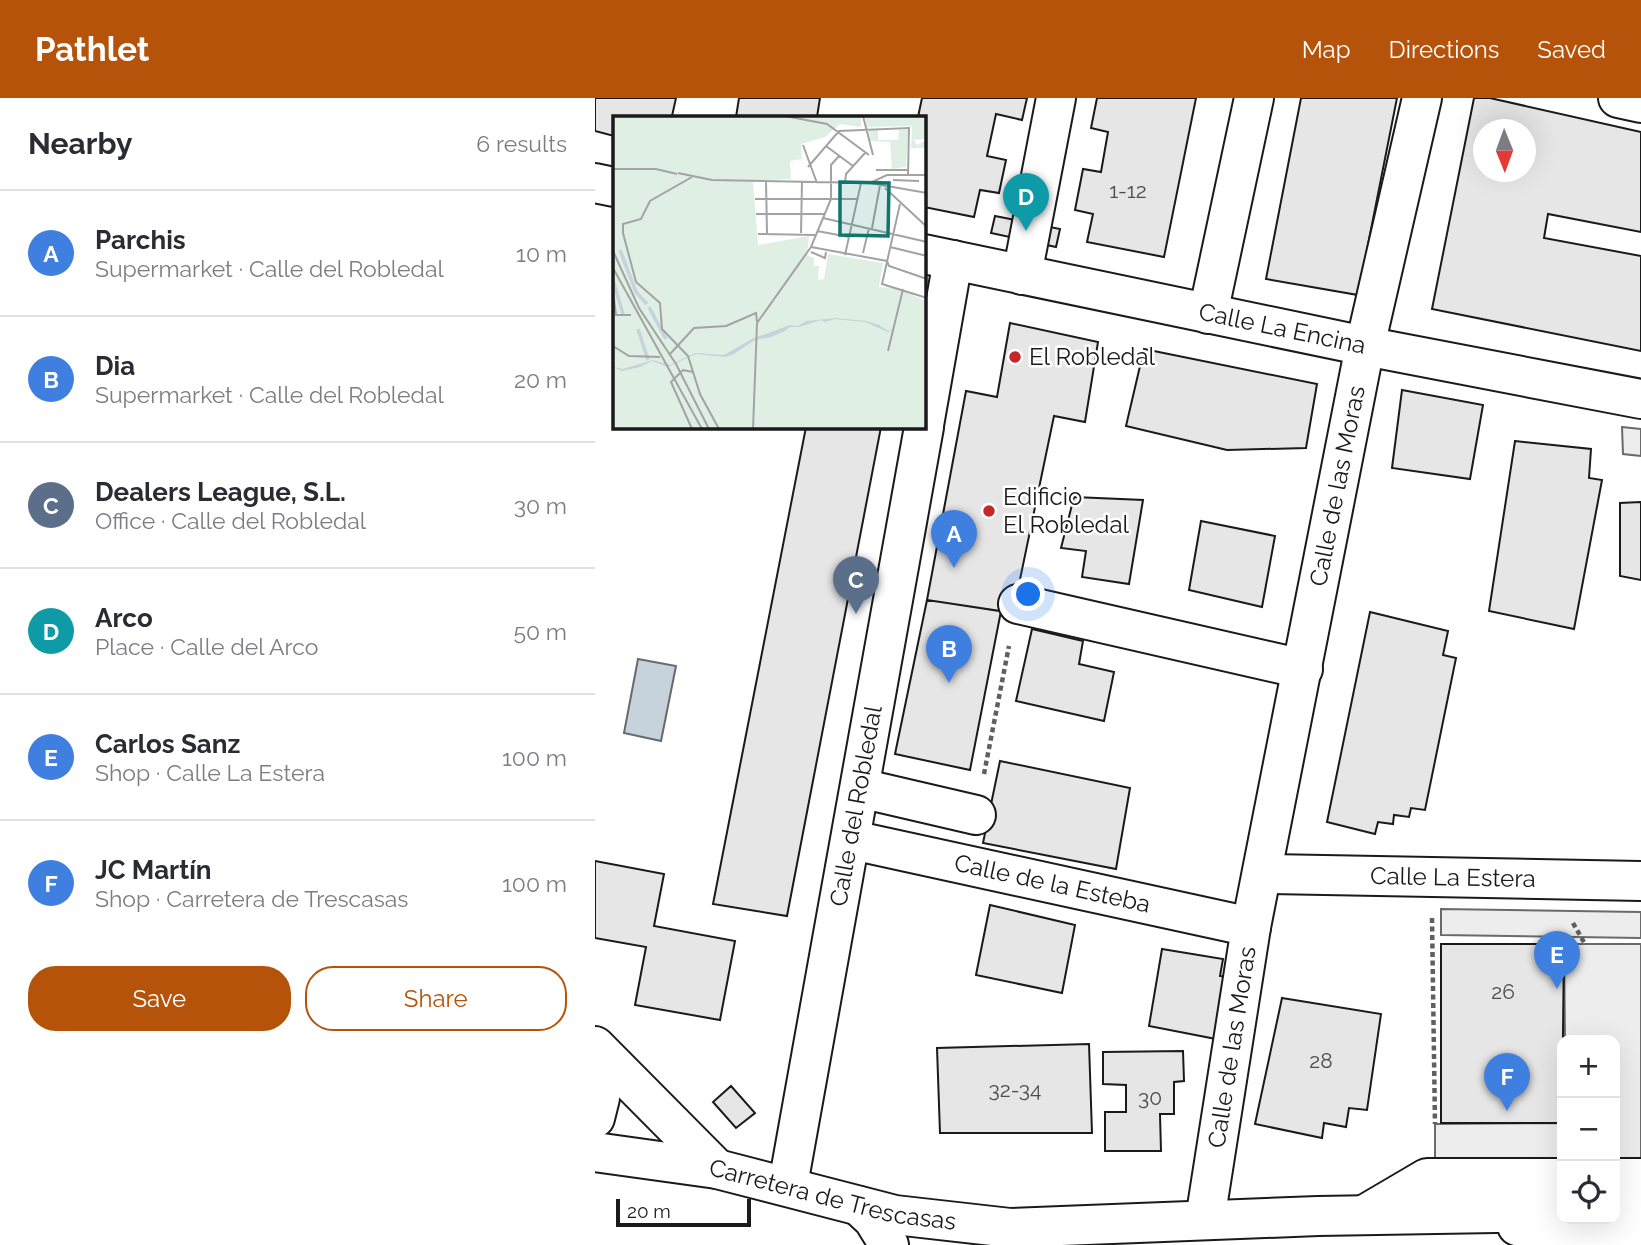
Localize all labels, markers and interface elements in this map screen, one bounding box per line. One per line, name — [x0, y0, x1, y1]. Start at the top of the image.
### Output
text: Pathlet — [35, 30, 149, 69]
text: Map — [1302, 35, 1351, 64]
text: Directions — [1389, 35, 1499, 64]
text: Saved — [1537, 35, 1606, 64]
inset map — [613, 116, 926, 429]
north arrow — [1473, 119, 1536, 182]
text: Nearby — [28, 126, 132, 161]
text: 6 results — [476, 130, 567, 157]
pin: D — [1003, 173, 1049, 231]
house number: 1-12 — [1109, 178, 1147, 203]
text: Parchis — [95, 225, 186, 255]
text: A — [43, 240, 59, 267]
text: 10 m — [516, 240, 567, 267]
text: Supermarket · Calle del Robledal — [95, 255, 444, 282]
street label: Calle La Encina — [1196, 297, 1369, 360]
place label: El Robledal — [1029, 342, 1156, 371]
marker: El Robledal — [1007, 349, 1023, 365]
text: Dia — [95, 351, 135, 381]
text: B — [43, 366, 59, 393]
text: 20 m — [514, 366, 567, 393]
text: Supermarket · Calle del Robledal — [95, 381, 444, 408]
street label: Calle de las Moras — [1303, 383, 1371, 589]
text: Dealers League, S.L. — [95, 477, 346, 507]
place label: Edificio El Robledal — [1003, 482, 1130, 539]
text: C — [43, 492, 59, 519]
text: 30 m — [514, 492, 567, 519]
marker: Edificio El Robledal — [981, 503, 997, 519]
text: Office · Calle del Robledal — [95, 507, 366, 534]
pin: A — [931, 510, 977, 568]
pin: C — [833, 556, 879, 614]
your location — [1011, 577, 1045, 611]
text: Arco — [95, 603, 153, 633]
text: D — [43, 618, 59, 645]
text: 50 m — [513, 618, 567, 645]
pin: B — [926, 625, 972, 683]
text: Place · Calle del Arco — [95, 633, 318, 660]
street label: Calle del Robledal — [823, 703, 888, 909]
text: Carlos Sanz — [95, 729, 240, 759]
text: E — [44, 744, 58, 771]
text: 100 m — [502, 744, 567, 771]
text: Shop · Calle La Estera — [95, 759, 325, 786]
street label: Calle de la Esteba — [952, 848, 1153, 919]
text: JC Martín — [95, 855, 211, 885]
street label: Calle La Estera — [1370, 861, 1536, 893]
text: F — [44, 870, 58, 897]
text: 100 m — [502, 870, 567, 897]
text: Shop · Carretera de Trescasas — [95, 885, 408, 912]
pin: E — [1534, 931, 1580, 989]
street label: Calle de las Moras — [1202, 944, 1262, 1150]
button: Save — [28, 966, 291, 1031]
button: Share — [305, 966, 567, 1031]
house number: 26 — [1491, 979, 1515, 1004]
map controls — [1557, 1035, 1620, 1224]
button: + — [1557, 1035, 1620, 1098]
house number: 28 — [1309, 1048, 1333, 1073]
pin: F — [1484, 1053, 1530, 1111]
house number: 32-34 — [989, 1077, 1041, 1102]
house number: 30 — [1138, 1085, 1162, 1110]
button: − — [1557, 1098, 1620, 1161]
street label: Carretera de Trescasas — [706, 1153, 958, 1236]
button: locate — [1557, 1161, 1620, 1224]
scale bar — [616, 1196, 751, 1228]
text: 20 m — [627, 1200, 671, 1222]

